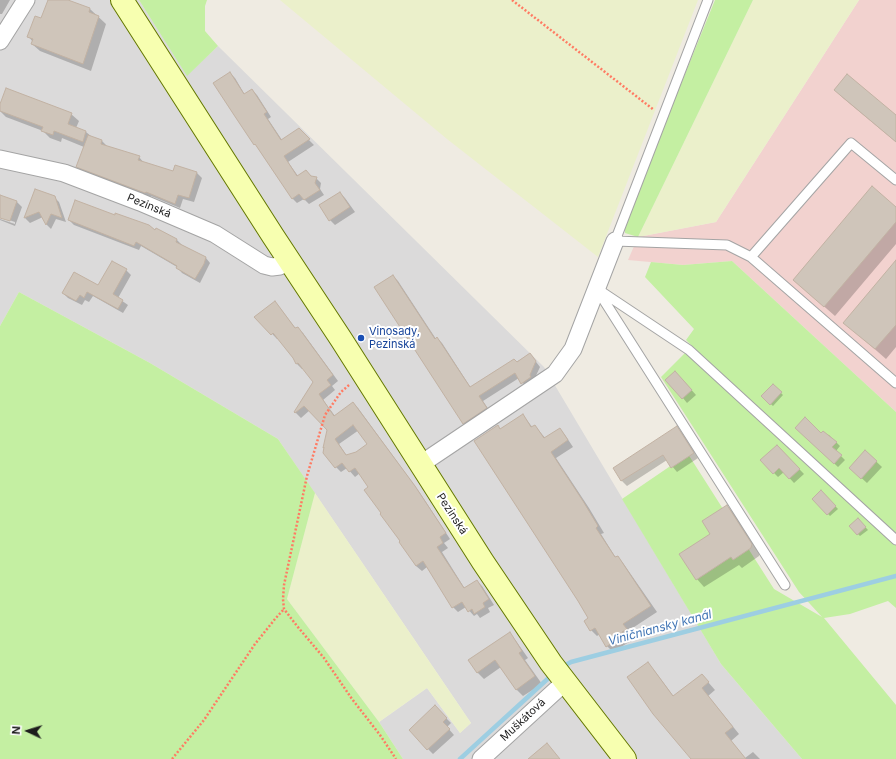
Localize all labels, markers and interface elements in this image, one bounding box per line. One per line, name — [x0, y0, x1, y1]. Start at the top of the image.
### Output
street label: Pezinská — [125, 191, 173, 221]
place label: Vinosady, Pezinská — [369, 325, 420, 351]
marker: Vinosady, Pezinská — [356, 333, 366, 343]
street label: Pezinská — [434, 491, 470, 537]
water label: Viničniansky kanál — [607, 607, 713, 649]
street label: Muškátová — [498, 696, 548, 744]
north arrow — [8, 711, 48, 751]
text: N — [9, 725, 23, 735]

